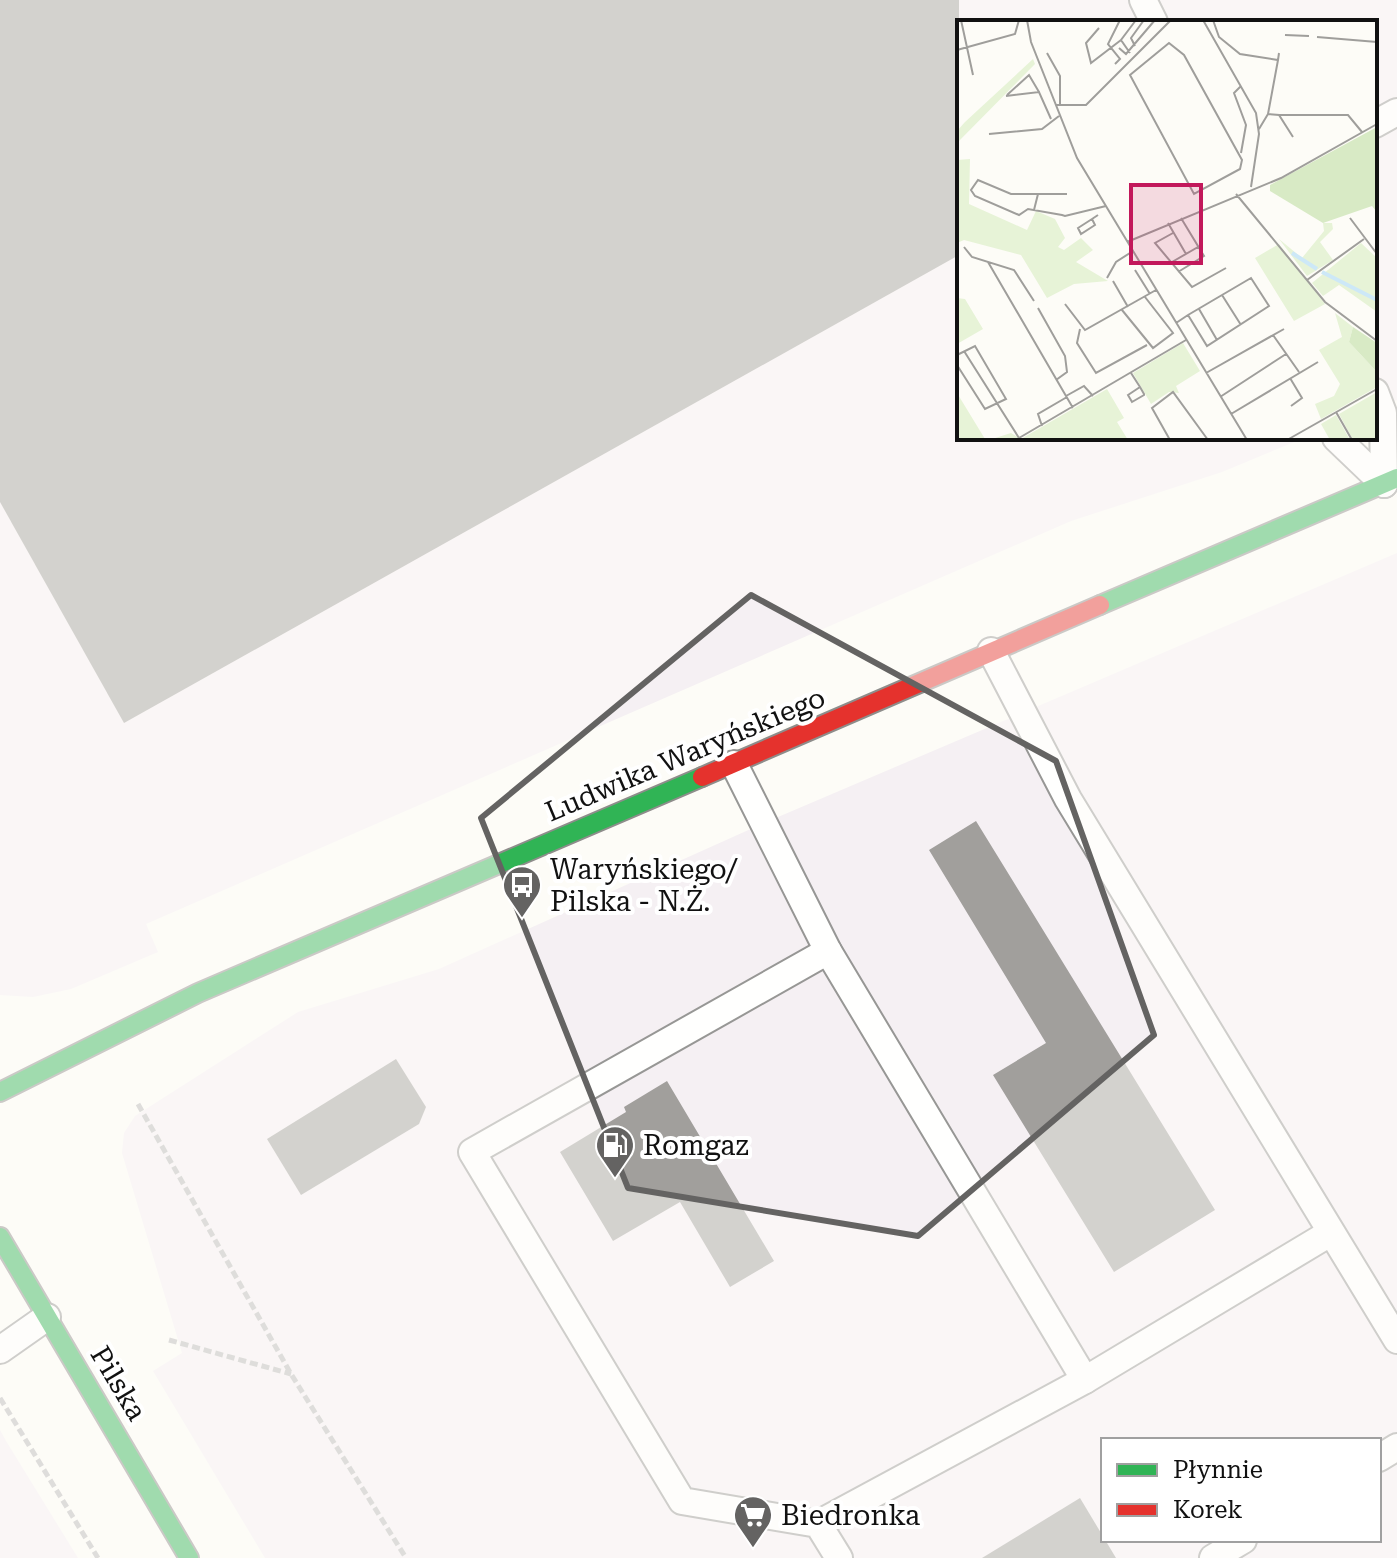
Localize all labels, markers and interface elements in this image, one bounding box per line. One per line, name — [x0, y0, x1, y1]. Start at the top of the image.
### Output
inset map — [957, 20, 1377, 440]
street label: Ludwika Waryńskiego — [540, 681, 830, 828]
place label: Waryńskiego/ Pilska - N.Ż. — [550, 853, 739, 918]
bus stop icon: Waryńskiego/ Pilska - N.Ż. — [501, 864, 543, 919]
fuel station icon: Romgaz — [594, 1124, 636, 1179]
place label: Romgaz — [643, 1129, 749, 1162]
street label: Pilska — [84, 1340, 154, 1426]
legend — [1101, 1438, 1381, 1542]
text: Płynnie — [1173, 1456, 1263, 1484]
supermarket icon: Biedronka — [732, 1494, 774, 1549]
text: Korek — [1173, 1496, 1243, 1524]
place label: Biedronka — [781, 1499, 920, 1532]

